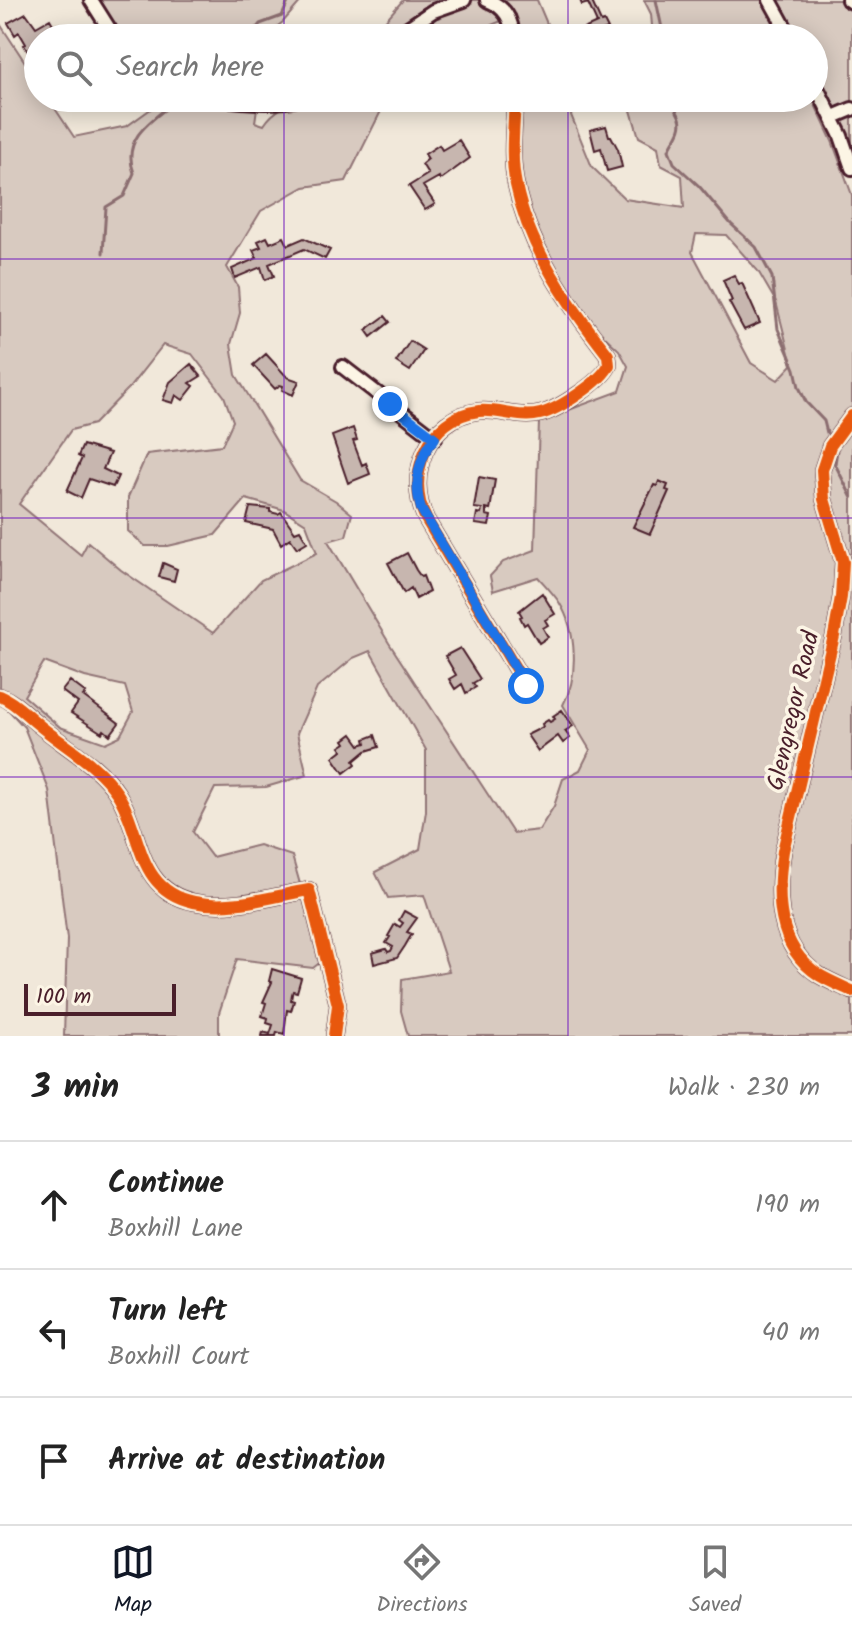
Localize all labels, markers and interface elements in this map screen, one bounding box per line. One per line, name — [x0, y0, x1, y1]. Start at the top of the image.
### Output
search box — [24, 24, 828, 112]
text: Search here — [116, 44, 264, 92]
icon: search — [52, 46, 96, 90]
route end — [372, 386, 408, 422]
street label: Glengregor Road — [757, 627, 831, 794]
route start — [508, 668, 544, 704]
scale bar — [24, 980, 176, 1016]
text: 100 m — [36, 980, 91, 1015]
text: 3 min — [32, 1061, 119, 1115]
text: Walk · 230 m — [668, 1067, 820, 1109]
text: Continue — [108, 1160, 224, 1208]
icon: ahead — [32, 1183, 76, 1227]
text: 190 m — [755, 1184, 820, 1226]
text: Boxhill Lane — [108, 1208, 243, 1250]
text: Turn left — [108, 1288, 227, 1336]
icon: left — [32, 1311, 76, 1355]
text: 40 m — [762, 1312, 820, 1354]
text: Boxhill Court — [108, 1336, 249, 1378]
text: Arrive at destination — [108, 1437, 385, 1485]
icon: arrive — [32, 1439, 76, 1483]
tab: Map — [111, 1540, 155, 1623]
tab: Directions — [376, 1540, 468, 1623]
tab: Saved — [689, 1540, 741, 1623]

